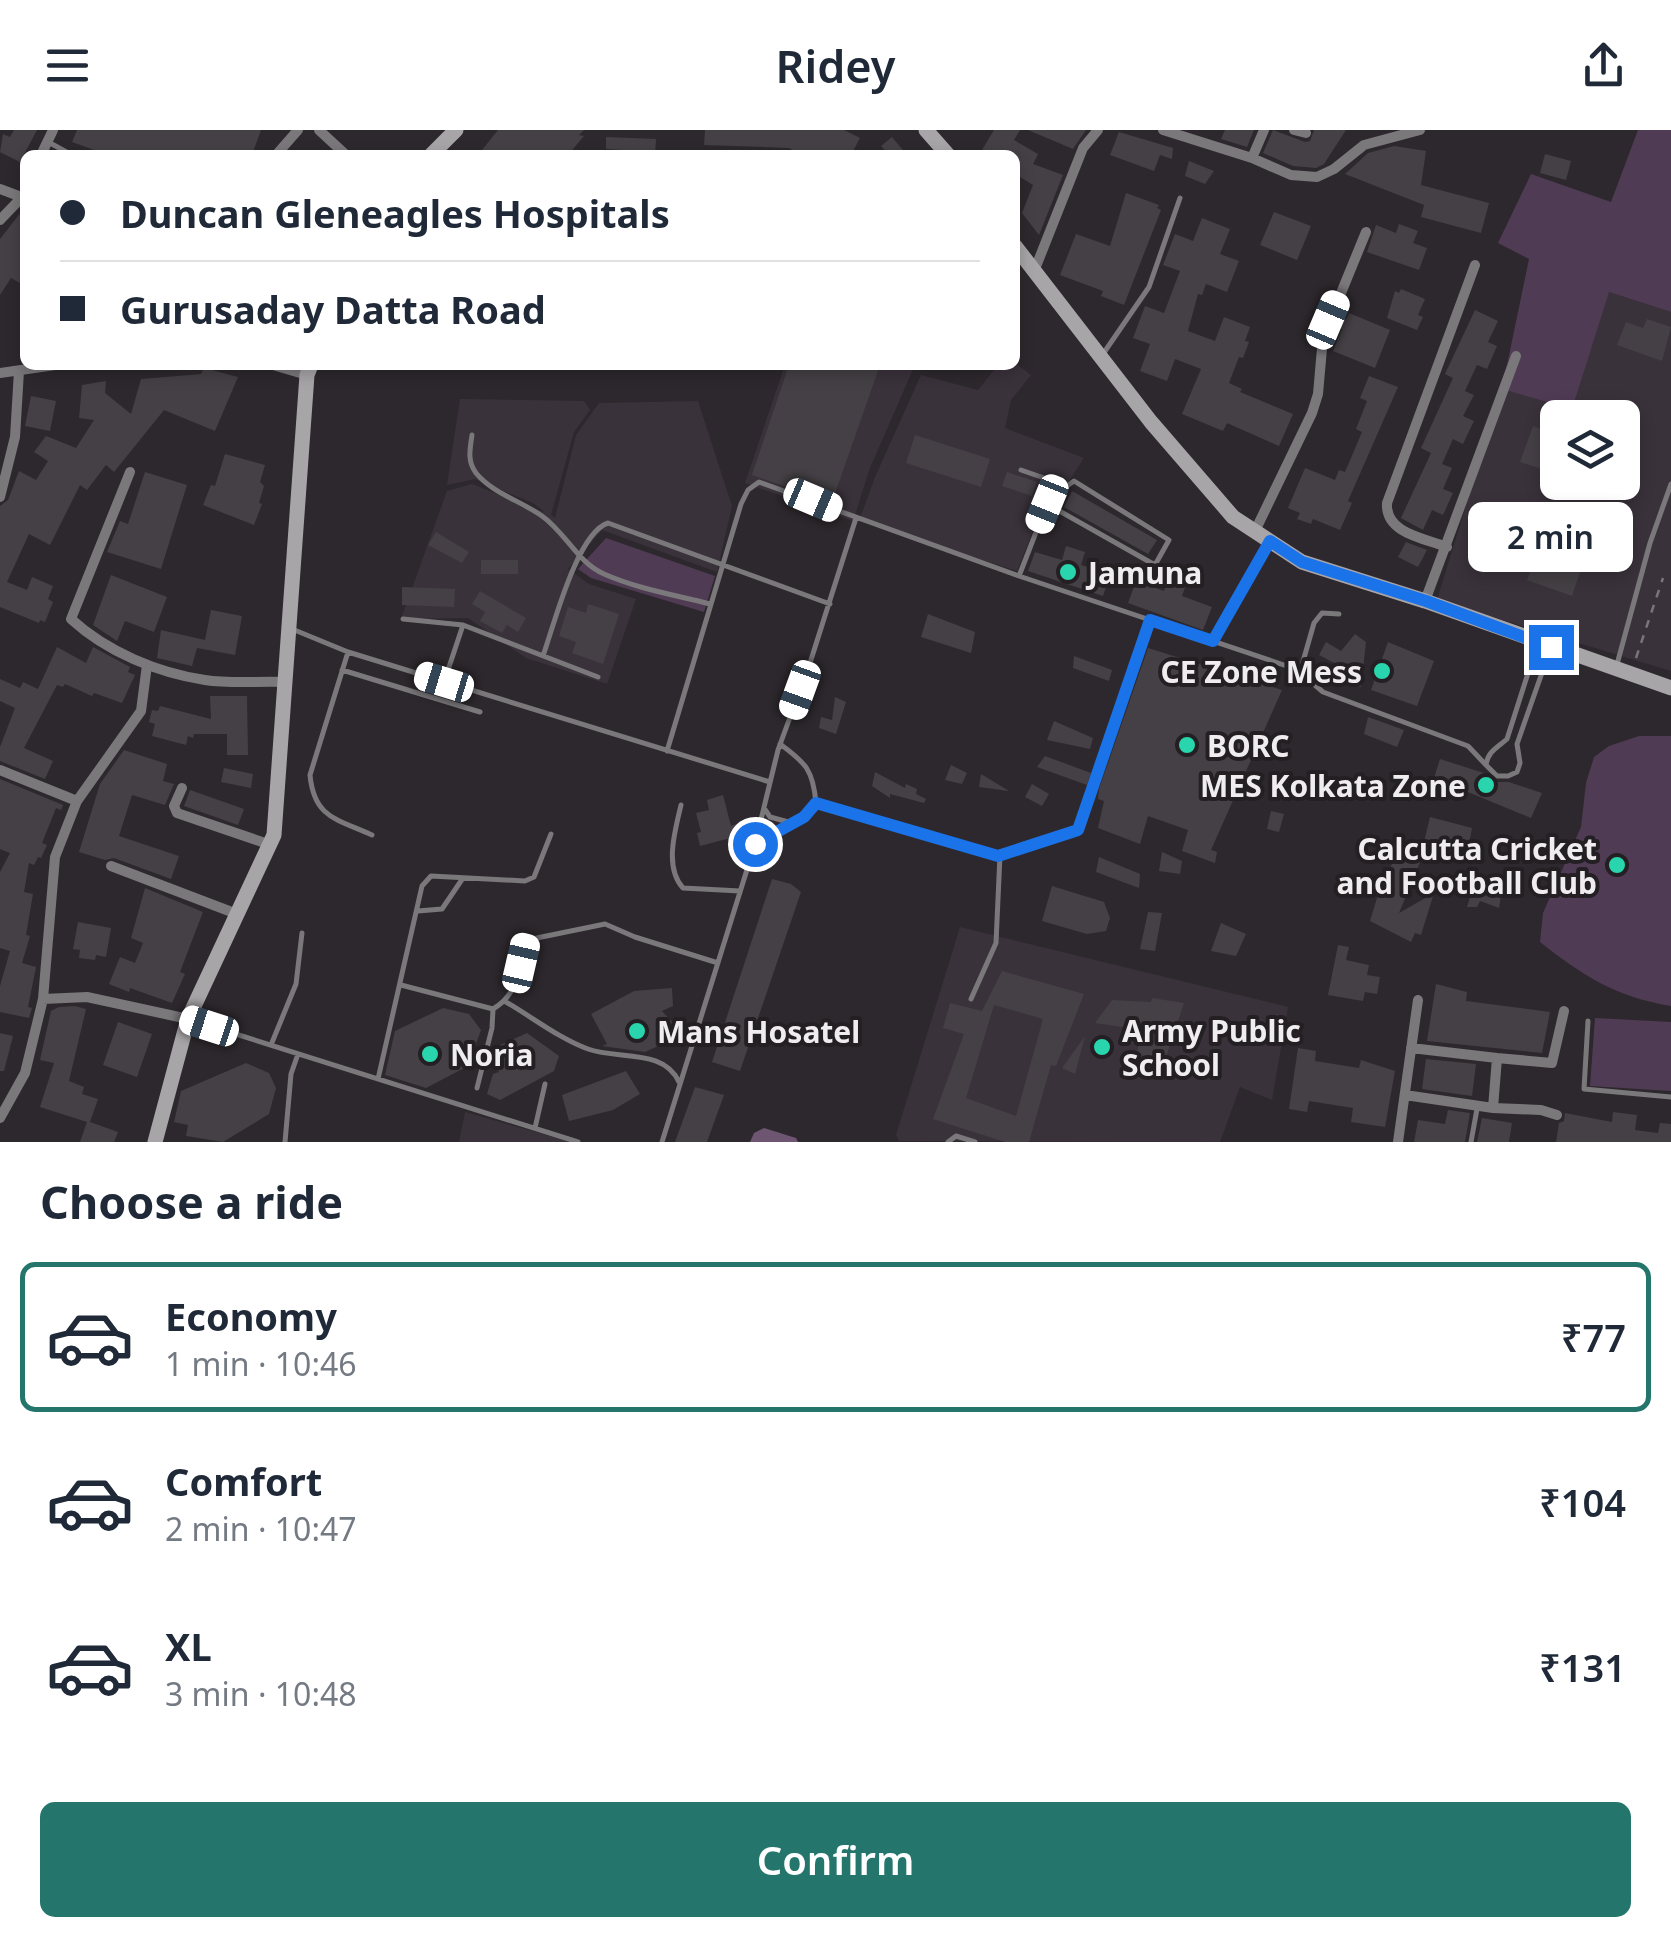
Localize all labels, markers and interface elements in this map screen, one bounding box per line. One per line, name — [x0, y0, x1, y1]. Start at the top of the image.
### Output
text: Ridey — [776, 35, 895, 96]
icon: menu — [40, 38, 95, 93]
icon: share — [1576, 38, 1631, 93]
text: Duncan Gleneagles Hospitals — [120, 187, 670, 239]
text: Gurusaday Datta Road — [120, 283, 546, 335]
car — [1302, 287, 1354, 353]
map controls — [1540, 400, 1640, 500]
button: layers — [1540, 400, 1640, 500]
car — [1022, 471, 1072, 537]
car — [780, 474, 846, 526]
callout: 2 min — [1468, 502, 1634, 572]
text: 2 min — [1507, 515, 1594, 558]
place label: Jamuna — [1085, 552, 1202, 593]
marker: Jamuna — [1057, 561, 1079, 583]
route end — [1529, 625, 1574, 670]
place label: CE Zone Mess — [1160, 651, 1362, 692]
car — [776, 657, 824, 723]
car — [411, 659, 477, 705]
marker: CE Zone Mess — [1371, 660, 1393, 682]
place label: BORC — [1207, 725, 1290, 766]
marker: BORC — [1176, 734, 1198, 756]
place label: MES Kolkata Zone — [1200, 765, 1466, 806]
marker: MES Kolkata Zone — [1475, 774, 1497, 796]
route start — [733, 822, 778, 867]
place label: Calcutta Cricket and Football Club — [1337, 828, 1597, 903]
marker: Calcutta Cricket and Football Club — [1606, 854, 1628, 876]
car — [500, 930, 542, 996]
car — [176, 1002, 242, 1050]
place label: Army Public School — [1122, 1010, 1301, 1085]
place label: Mans Hosatel — [657, 1011, 860, 1052]
marker: Mans Hosatel — [626, 1020, 648, 1042]
place label: Noria — [450, 1034, 534, 1075]
marker: Army Public School — [1091, 1036, 1113, 1058]
marker: Noria — [419, 1043, 441, 1065]
text: Choose a ride — [40, 1171, 343, 1232]
text: Economy — [165, 1290, 337, 1342]
icon: car — [45, 1292, 135, 1382]
text: ₹77 — [1561, 1311, 1626, 1363]
text: 1 min · 10:46 — [165, 1342, 357, 1385]
text: Comfort — [165, 1455, 322, 1507]
icon: car — [45, 1457, 135, 1547]
text: ₹104 — [1539, 1476, 1626, 1528]
text: 2 min · 10:47 — [165, 1507, 357, 1550]
text: XL — [165, 1620, 212, 1672]
icon: car — [45, 1622, 135, 1712]
text: ₹131 — [1539, 1641, 1626, 1693]
text: 3 min · 10:48 — [165, 1672, 357, 1715]
button: Confirm — [40, 1802, 1631, 1917]

